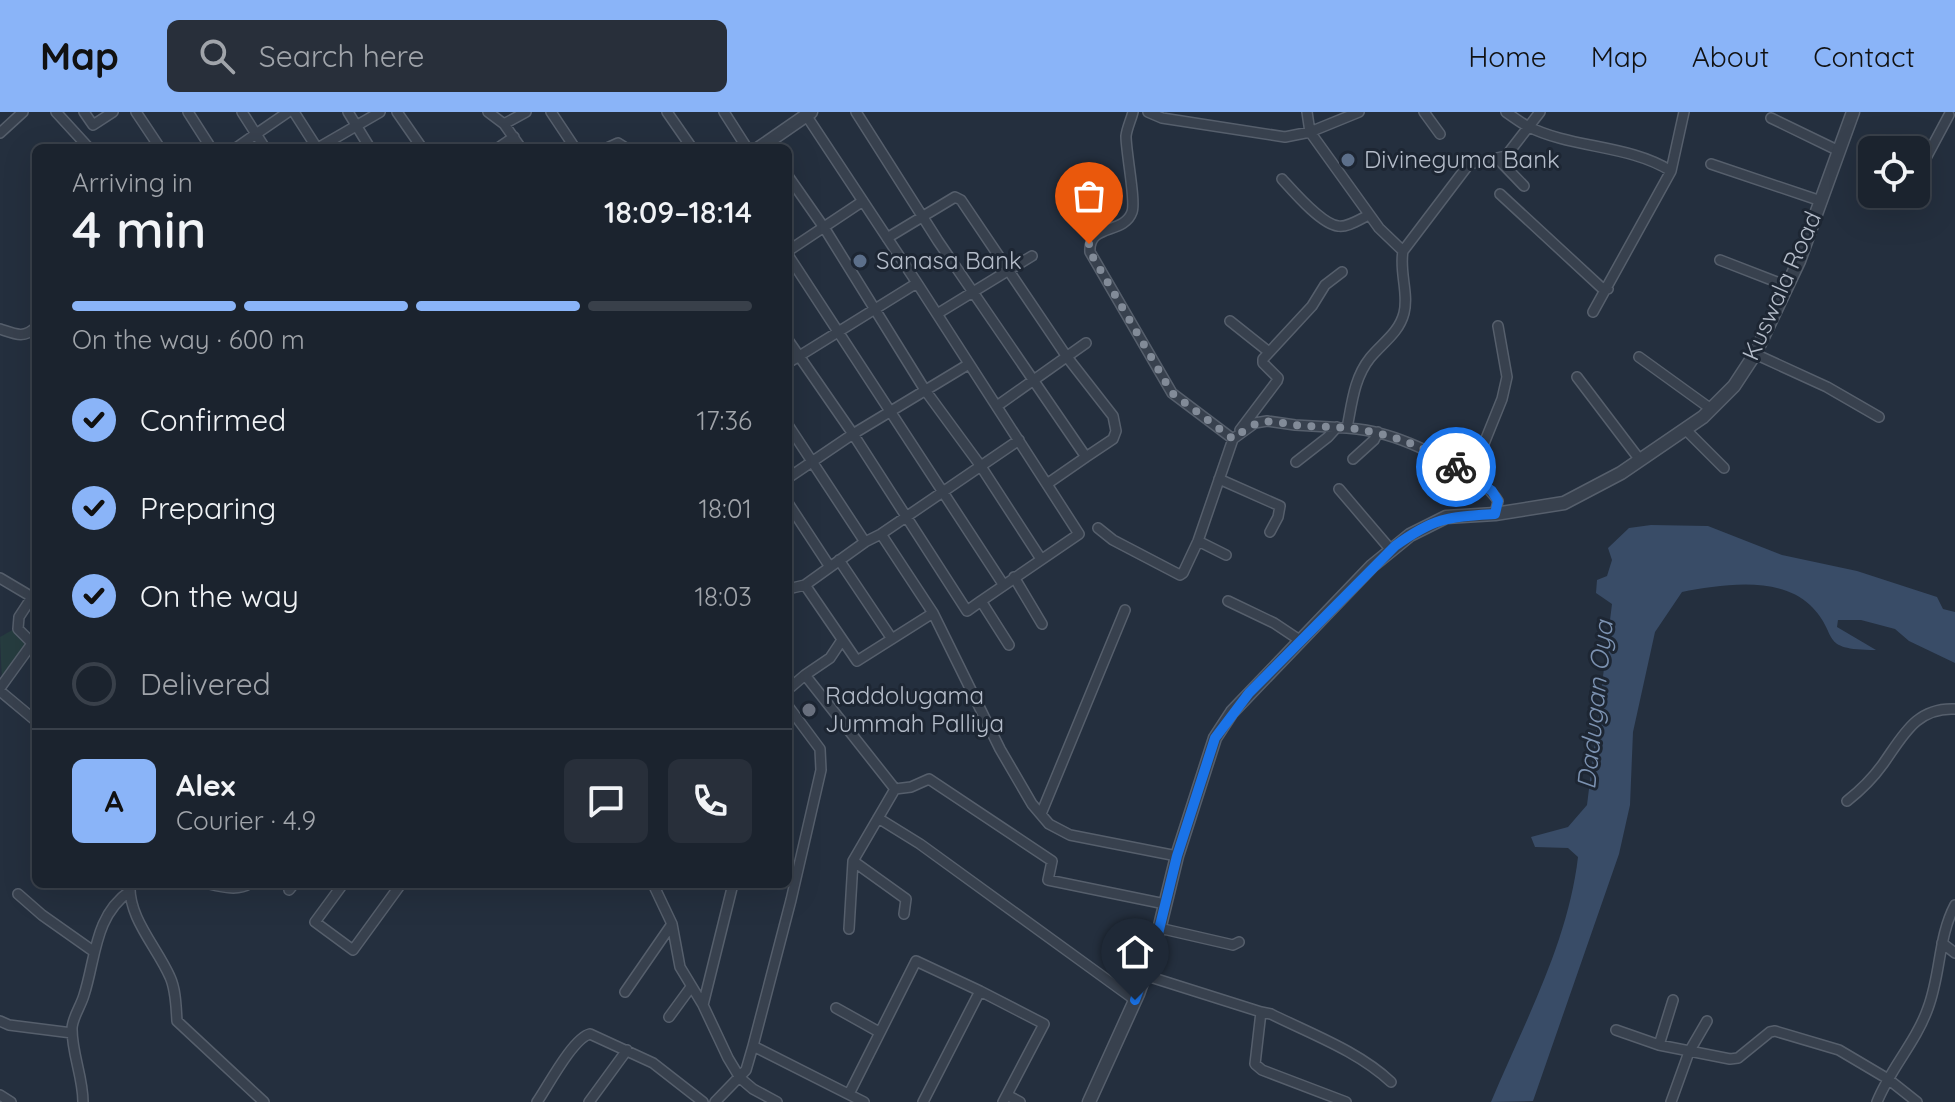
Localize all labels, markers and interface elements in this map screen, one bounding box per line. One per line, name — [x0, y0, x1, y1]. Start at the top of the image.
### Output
search box — [167, 20, 727, 92]
text: Map — [40, 32, 119, 80]
icon: search — [195, 34, 239, 78]
text: Search here — [259, 37, 424, 75]
text: Home — [1468, 39, 1547, 74]
text: Map — [1591, 39, 1648, 74]
text: About — [1692, 39, 1769, 74]
text: Contact — [1813, 39, 1915, 74]
map controls — [1858, 136, 1930, 208]
button: locate — [1858, 136, 1930, 208]
place label: Divineguma Bank — [1364, 144, 1560, 174]
marker: Divineguma Bank — [1339, 151, 1357, 169]
pin — [1055, 162, 1123, 244]
text: Arriving in — [72, 166, 193, 199]
icon: bag — [1067, 174, 1111, 218]
text: 18:09–18:14 — [604, 193, 752, 231]
text: 4 min — [72, 196, 206, 261]
street label: Kuswala Road — [1735, 207, 1827, 365]
place label: Sanasa Bank — [876, 245, 1022, 275]
marker: Sanasa Bank — [851, 252, 869, 270]
text: On the way · 600 m — [72, 323, 305, 356]
icon: check — [72, 398, 116, 442]
text: Confirmed — [140, 401, 286, 439]
text: 17:36 — [697, 404, 752, 437]
courier — [1416, 427, 1496, 507]
icon: bike — [1434, 445, 1478, 489]
icon: check — [72, 486, 116, 530]
text: Preparing — [140, 489, 276, 527]
text: 18:01 — [698, 492, 752, 525]
icon: check — [72, 574, 116, 618]
text: On the way — [140, 577, 299, 615]
text: 18:03 — [694, 580, 752, 613]
water label: Dadugan Oya — [1569, 618, 1620, 791]
text: Delivered — [140, 665, 271, 703]
place label: Raddolugama Jummah Palliya — [825, 680, 1004, 738]
marker: Raddolugama Jummah Palliya — [800, 701, 818, 719]
button: chat — [564, 759, 648, 843]
button: phone — [668, 759, 752, 843]
text: Alex — [176, 766, 235, 804]
text: A — [104, 782, 124, 820]
text: Courier · 4.9 — [176, 804, 316, 837]
pin — [1101, 918, 1169, 1000]
icon: home — [1113, 930, 1157, 974]

